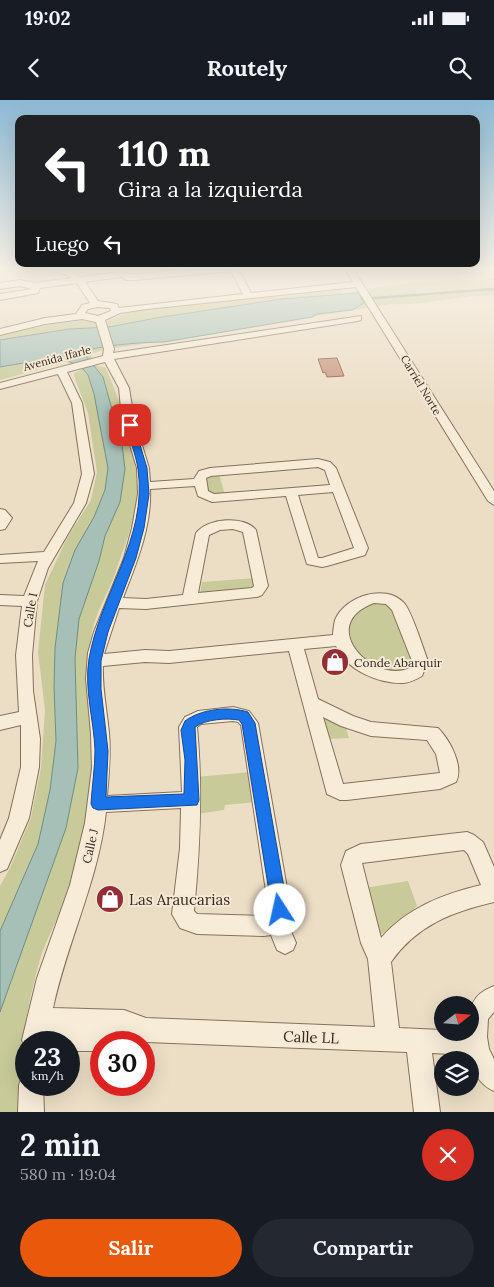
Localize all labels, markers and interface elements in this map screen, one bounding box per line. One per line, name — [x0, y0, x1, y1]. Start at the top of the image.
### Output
text: 19:02 — [25, 6, 71, 30]
icon: back — [20, 54, 48, 82]
text: Routely — [207, 54, 287, 82]
icon: search — [446, 54, 474, 82]
text: 110 m — [118, 131, 210, 176]
icon: left — [35, 135, 100, 200]
text: Gira a la izquierda — [118, 175, 303, 203]
icon: left — [99, 230, 127, 258]
text: Luego — [35, 232, 89, 256]
street label: Avenida Ifarle — [21, 342, 93, 374]
street label: Carriel Norte — [398, 352, 444, 418]
pin — [109, 404, 151, 446]
icon: arrive — [116, 411, 144, 439]
street label: Calle I — [20, 592, 40, 628]
shop icon: Conde Abarquir — [320, 647, 350, 677]
place label: Conde Abarquir — [354, 655, 443, 670]
street label: Calle J — [79, 827, 101, 865]
position arrow — [253, 883, 305, 935]
shop icon: Las Araucarias — [95, 884, 125, 914]
place label: Las Araucarias — [129, 890, 230, 909]
north arrow — [434, 996, 479, 1041]
map controls — [434, 996, 479, 1096]
street label: Calle LL — [283, 1027, 340, 1047]
speed limit sign: 30 — [90, 1031, 155, 1096]
text: 23 — [34, 1041, 61, 1073]
button: layers — [434, 1051, 479, 1096]
text: km/h — [31, 1068, 64, 1083]
text: 2 min — [20, 1126, 100, 1164]
button: close — [422, 1129, 474, 1181]
text: 580 m · 19:04 — [20, 1164, 116, 1184]
button: Salir — [20, 1219, 242, 1277]
button: Compartir — [252, 1219, 474, 1277]

